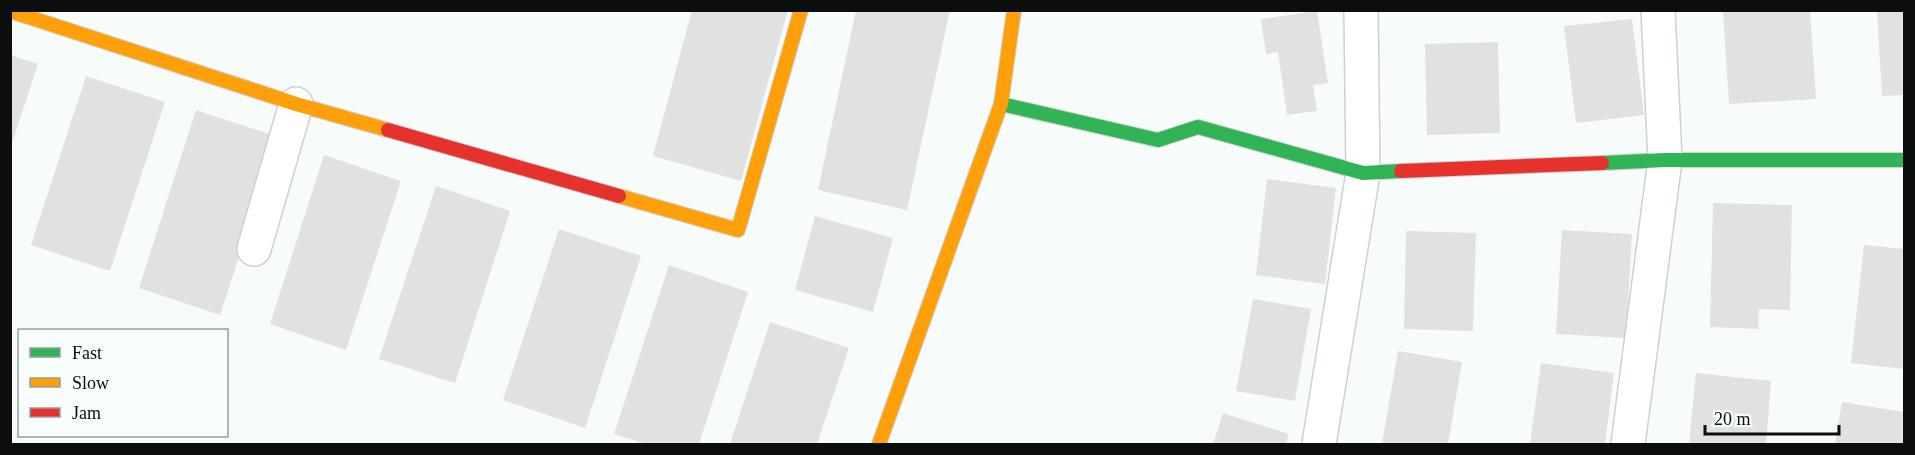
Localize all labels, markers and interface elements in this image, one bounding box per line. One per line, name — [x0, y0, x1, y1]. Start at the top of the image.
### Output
legend — [18, 329, 228, 437]
text: Fast — [72, 343, 102, 363]
text: Slow — [72, 373, 109, 393]
scale bar — [1705, 398, 1838, 436]
text: Jam — [72, 403, 101, 423]
text: 20 m — [1714, 409, 1751, 429]

